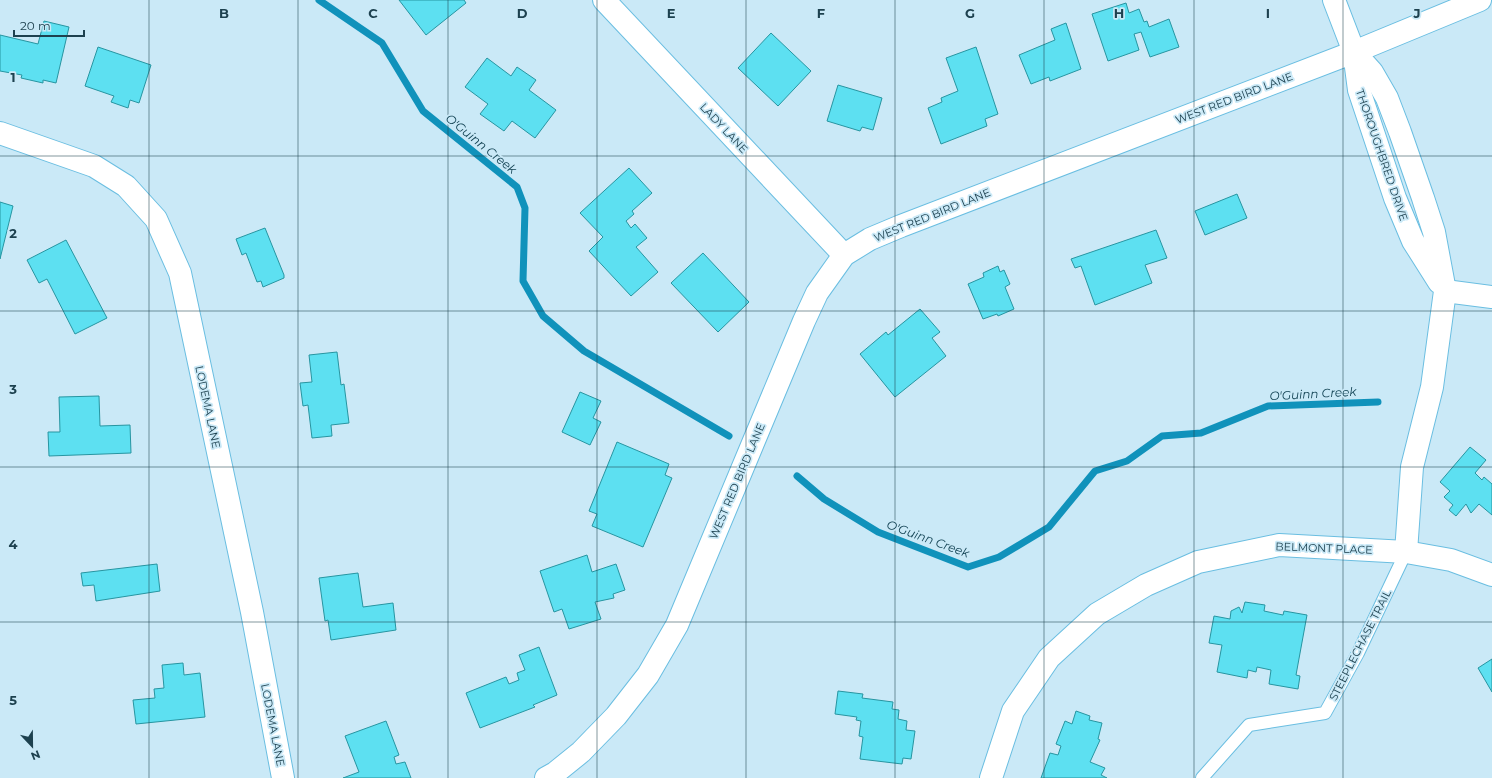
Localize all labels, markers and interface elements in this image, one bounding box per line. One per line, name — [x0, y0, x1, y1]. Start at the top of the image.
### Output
text: B — [219, 5, 229, 21]
text: C — [368, 5, 378, 21]
text: D — [517, 5, 528, 21]
text: E — [667, 5, 676, 21]
text: F — [817, 5, 825, 21]
text: G — [965, 5, 975, 21]
text: H — [1114, 5, 1124, 21]
text: I — [1266, 5, 1270, 21]
text: J — [1412, 5, 1421, 21]
scale bar — [14, 12, 84, 38]
text: 20 m — [20, 18, 51, 33]
text: 1 — [10, 69, 16, 85]
street label: WEST RED BIRD LANE — [1173, 69, 1295, 127]
street label: THOROUGHBRED DRIVE — [1353, 87, 1411, 223]
street label: LADY LANE — [697, 100, 751, 156]
water label: O'Guinn Creek — [443, 110, 521, 177]
street label: WEST RED BIRD LANE — [872, 185, 992, 245]
text: 2 — [9, 225, 17, 241]
street label: LODEMA LANE — [192, 364, 224, 450]
text: 3 — [8, 381, 17, 397]
water label: O'Guinn Creek — [1269, 384, 1358, 403]
street label: WEST RED BIRD LANE — [706, 421, 768, 541]
water label: O'Guinn Creek — [885, 517, 972, 561]
text: 4 — [9, 536, 18, 552]
street label: BELMONT PLACE — [1275, 539, 1373, 557]
street label: STEEPLECHASE TRAIL — [1326, 587, 1394, 703]
street label: LODEMA LANE — [258, 682, 288, 768]
text: 5 — [9, 692, 17, 708]
north arrow — [12, 726, 52, 766]
text: N — [29, 747, 42, 763]

